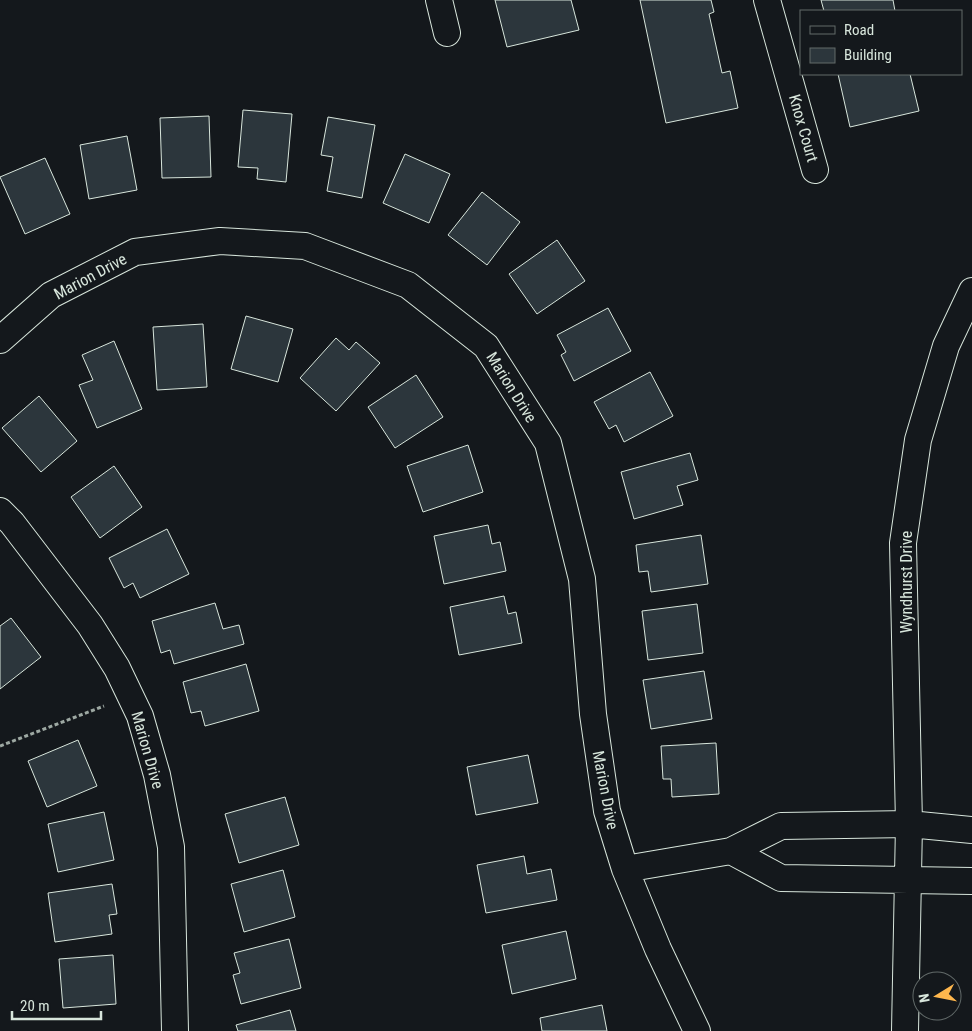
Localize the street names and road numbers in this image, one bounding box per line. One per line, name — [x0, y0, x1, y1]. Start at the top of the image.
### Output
street label: Knox Court — [785, 92, 822, 165]
street label: Marion Drive — [51, 249, 130, 304]
street label: Marion Drive — [482, 348, 541, 426]
street label: Wyndhurst Drive — [897, 531, 916, 633]
street label: Marion Drive — [127, 709, 168, 791]
street label: Marion Drive — [589, 749, 622, 831]

